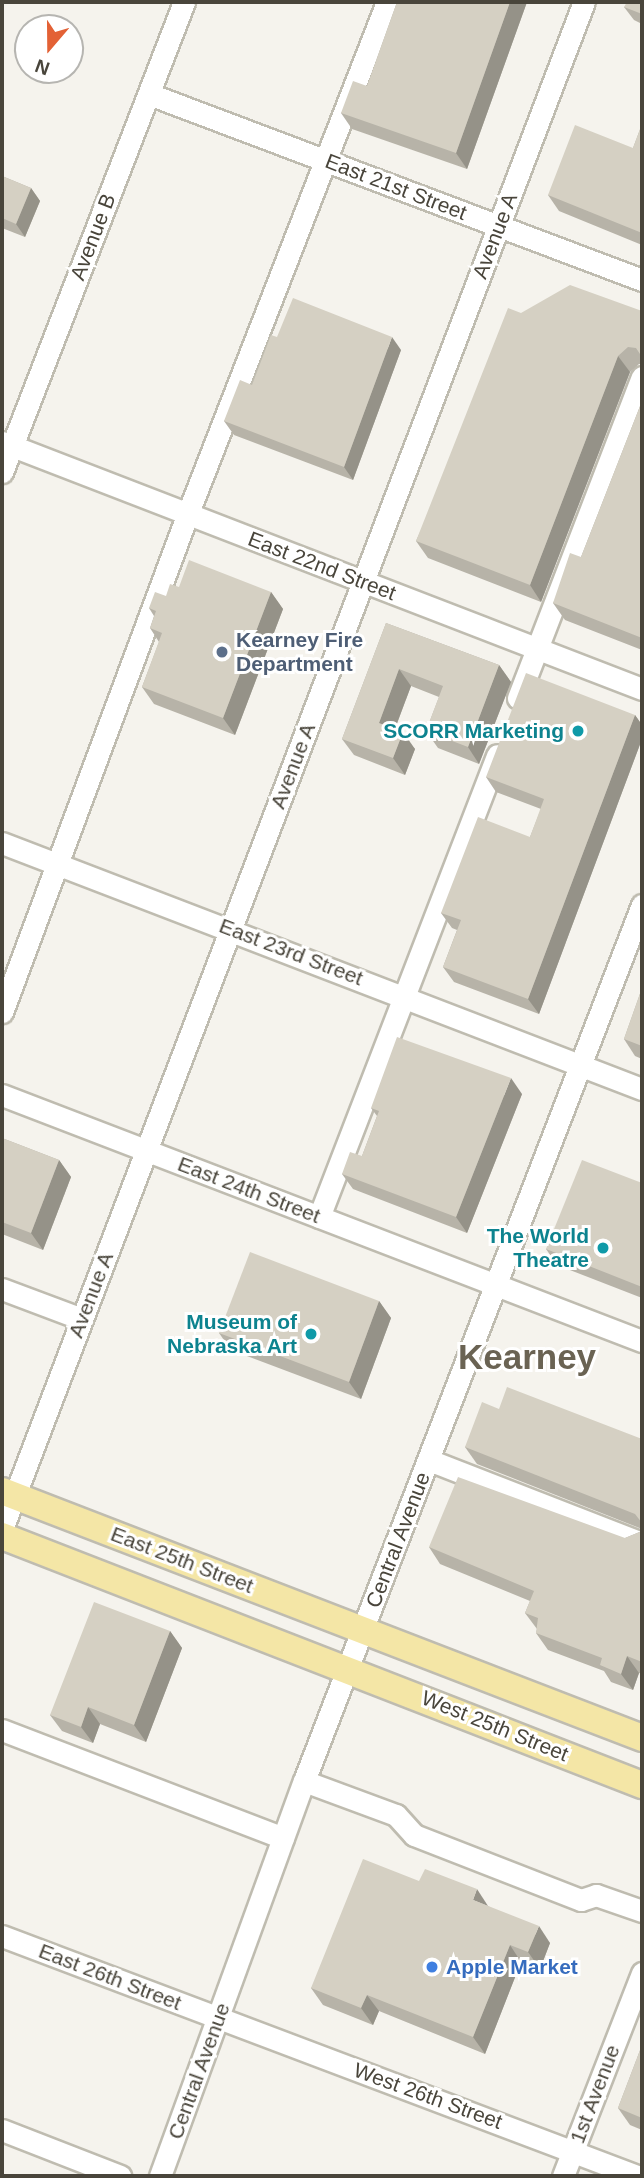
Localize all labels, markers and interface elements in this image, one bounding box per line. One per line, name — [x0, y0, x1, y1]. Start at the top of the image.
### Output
north arrow — [14, 14, 84, 84]
text: N — [32, 55, 52, 80]
street label: East 21st Street — [322, 148, 470, 226]
street label: Avenue A — [467, 189, 523, 283]
street label: Avenue B — [65, 190, 121, 284]
street label: East 22nd Street — [244, 526, 400, 606]
place label: Kearney Fire Department — [236, 627, 363, 677]
marker: Kearney Fire Department — [214, 644, 230, 660]
place label: SCORR Marketing — [383, 718, 564, 744]
street label: Avenue A — [265, 719, 321, 813]
marker: SCORR Marketing — [570, 723, 586, 739]
street label: East 23rd Street — [216, 913, 366, 991]
street label: East 24th Street — [174, 1151, 324, 1229]
place label: The World Theatre — [487, 1223, 589, 1273]
marker: The World Theatre — [595, 1240, 611, 1256]
street label: Avenue A — [63, 1248, 119, 1342]
place label: Museum of Nebraska Art — [166, 1309, 297, 1359]
marker: Museum of Nebraska Art — [303, 1326, 319, 1342]
district label: Kearney — [458, 1336, 596, 1378]
street label: Central Avenue — [360, 1468, 436, 1612]
street label: East 25th Street — [107, 1521, 257, 1599]
street label: West 25th Street — [418, 1685, 572, 1767]
street label: East 26th Street — [35, 1938, 185, 2016]
place label: Apple Market — [446, 1954, 578, 1980]
marker: Apple Market — [424, 1959, 440, 1975]
street label: Central Avenue — [162, 1999, 236, 2143]
street label: 1st Avenue — [564, 2041, 626, 2147]
street label: West 26th Street — [350, 2057, 506, 2135]

